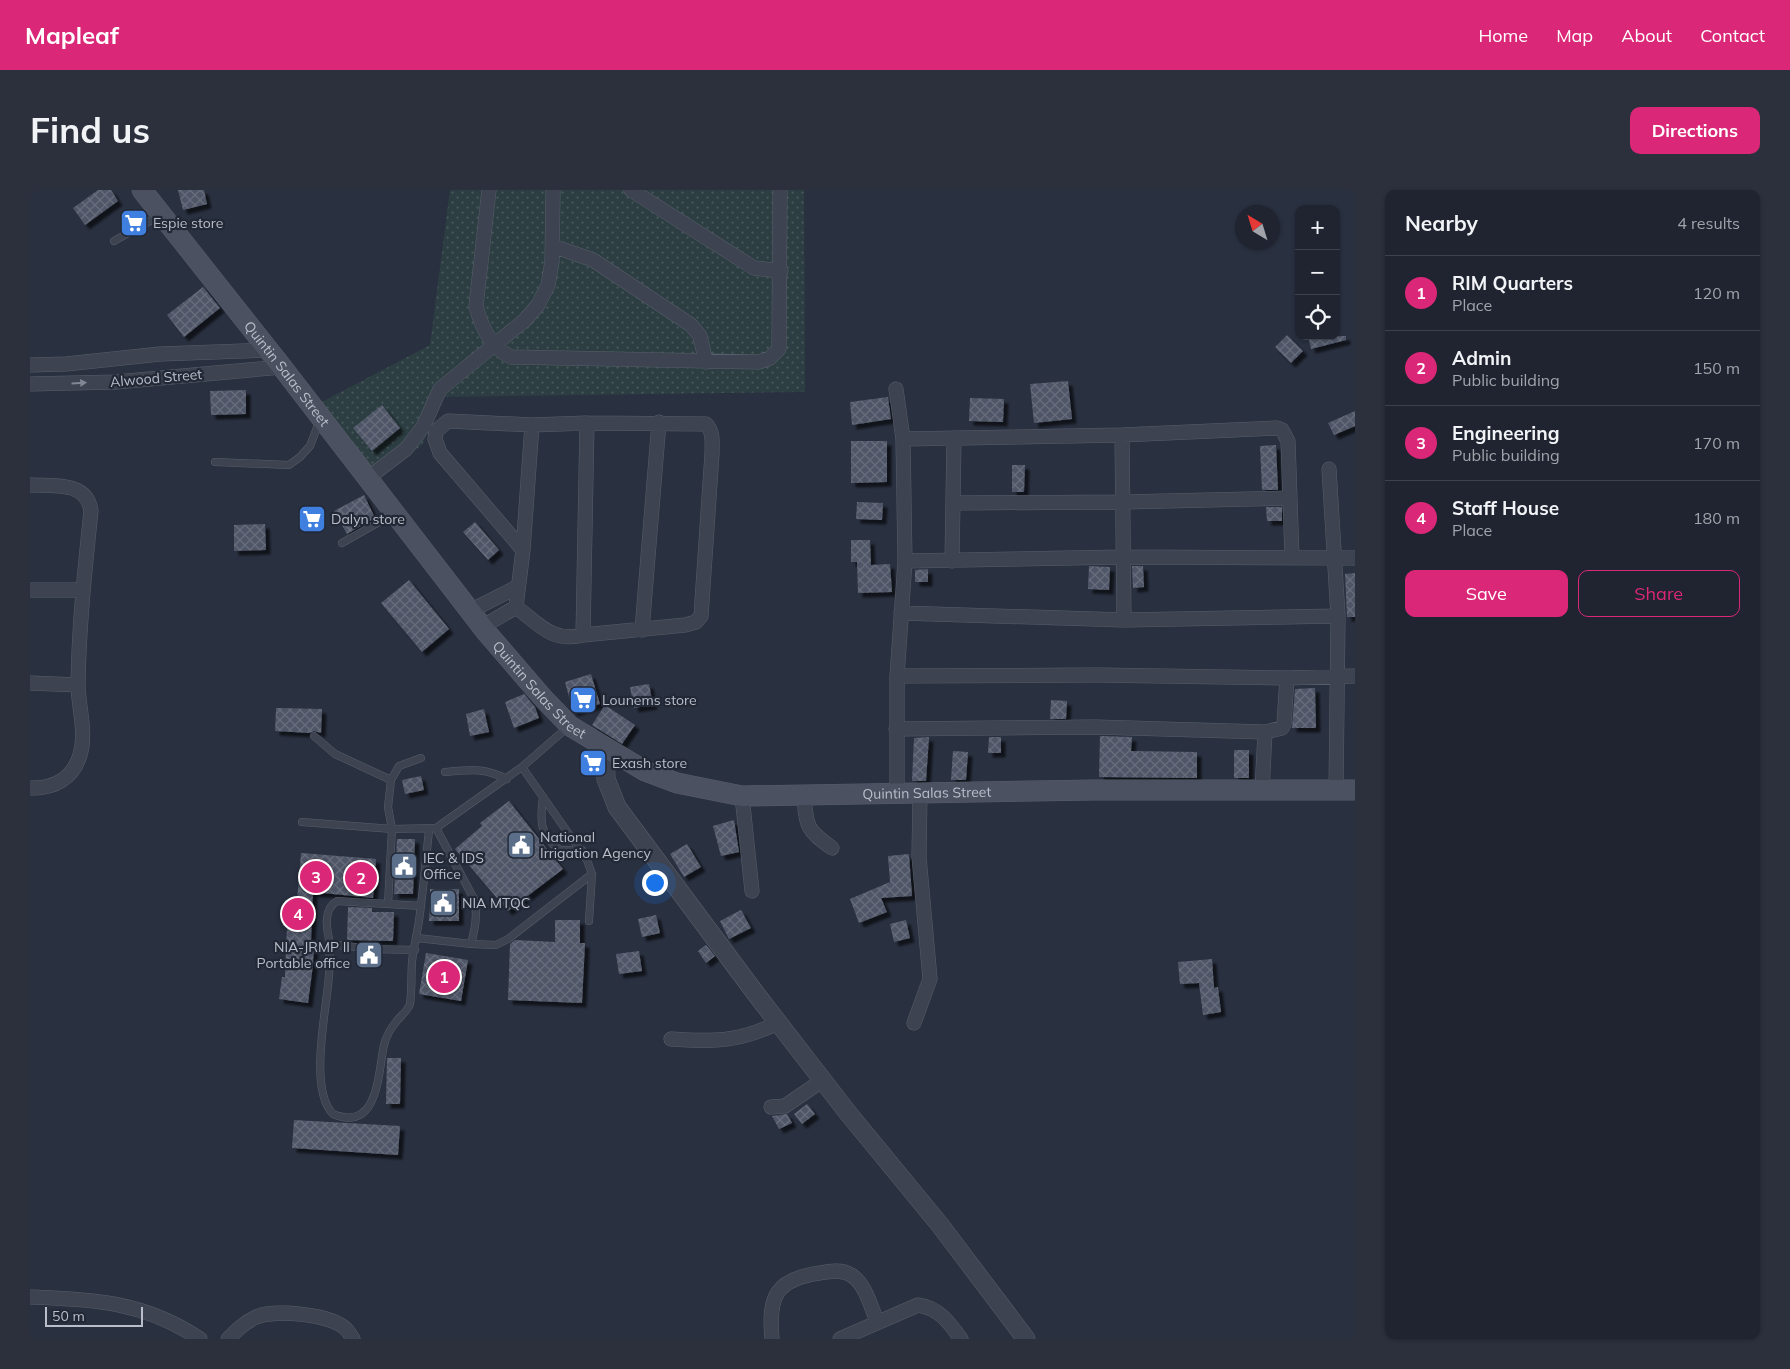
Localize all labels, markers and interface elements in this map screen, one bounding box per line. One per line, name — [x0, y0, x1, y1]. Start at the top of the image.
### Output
text: Mapleaf — [25, 20, 119, 50]
text: Home — [1478, 24, 1528, 47]
text: Map — [1556, 24, 1593, 47]
text: About — [1621, 24, 1672, 47]
text: Contact — [1700, 24, 1765, 47]
button: Directions — [1630, 107, 1760, 154]
text: Find us — [30, 108, 150, 152]
north arrow — [1235, 205, 1280, 250]
map controls — [1295, 205, 1340, 340]
button: + — [1295, 205, 1340, 250]
supermarket icon: Espie store — [119, 208, 149, 238]
text: Nearby — [1405, 210, 1478, 236]
text: 4 results — [1677, 213, 1740, 233]
place label: Espie store — [153, 214, 223, 232]
button: − — [1295, 250, 1340, 295]
text: RIM Quarters — [1452, 271, 1573, 295]
text: 1 — [1416, 283, 1426, 303]
text: 120 m — [1693, 283, 1740, 303]
button: locate — [1295, 295, 1340, 340]
text: Place — [1452, 295, 1492, 315]
street label: Quintin Salas Street — [240, 317, 334, 430]
text: Admin — [1452, 346, 1511, 370]
text: 2 — [1416, 358, 1426, 378]
text: 150 m — [1693, 358, 1740, 378]
street label: Alwood Street — [109, 365, 203, 391]
text: Public building — [1452, 370, 1560, 390]
one-way arrow — [71, 379, 87, 387]
text: Engineering — [1452, 421, 1560, 445]
text: 3 — [1416, 433, 1426, 453]
text: 170 m — [1693, 433, 1740, 453]
text: Public building — [1452, 445, 1560, 465]
text: Staff House — [1452, 496, 1559, 520]
supermarket icon: Dalyn store — [297, 504, 327, 534]
text: 4 — [1416, 508, 1426, 528]
text: 180 m — [1693, 508, 1740, 528]
place label: Dalyn store — [331, 510, 405, 528]
text: Place — [1452, 520, 1492, 540]
button: Save — [1405, 570, 1568, 617]
button: Share — [1578, 570, 1740, 617]
street label: Quintin Salas Street — [489, 637, 589, 743]
supermarket icon: Lounems store — [568, 685, 598, 715]
place label: Lounems store — [602, 691, 697, 709]
supermarket icon: Exash store — [578, 748, 608, 778]
place label: Exash store — [612, 754, 687, 772]
street label: Quintin Salas Street — [862, 783, 992, 803]
place label: National Irrigation Agency — [540, 828, 652, 862]
public building icon: National Irrigation Agency — [506, 830, 536, 860]
place label: IEC & IDS Office — [423, 849, 484, 883]
public building icon: IEC & IDS Office — [389, 851, 419, 881]
pin: 3 — [300, 858, 332, 896]
pin: 2 — [345, 859, 377, 897]
your location — [642, 870, 668, 896]
public building icon: NIA MTQC — [428, 888, 458, 918]
place label: NIA MTQC — [462, 894, 530, 912]
pin: 4 — [282, 895, 314, 933]
place label: NIA-JRMP II Portable office — [257, 938, 350, 972]
public building icon: NIA-JRMP II Portable office — [354, 940, 384, 970]
pin: 1 — [428, 958, 460, 996]
scale bar — [45, 1304, 142, 1327]
text: 50 m — [52, 1307, 85, 1325]

